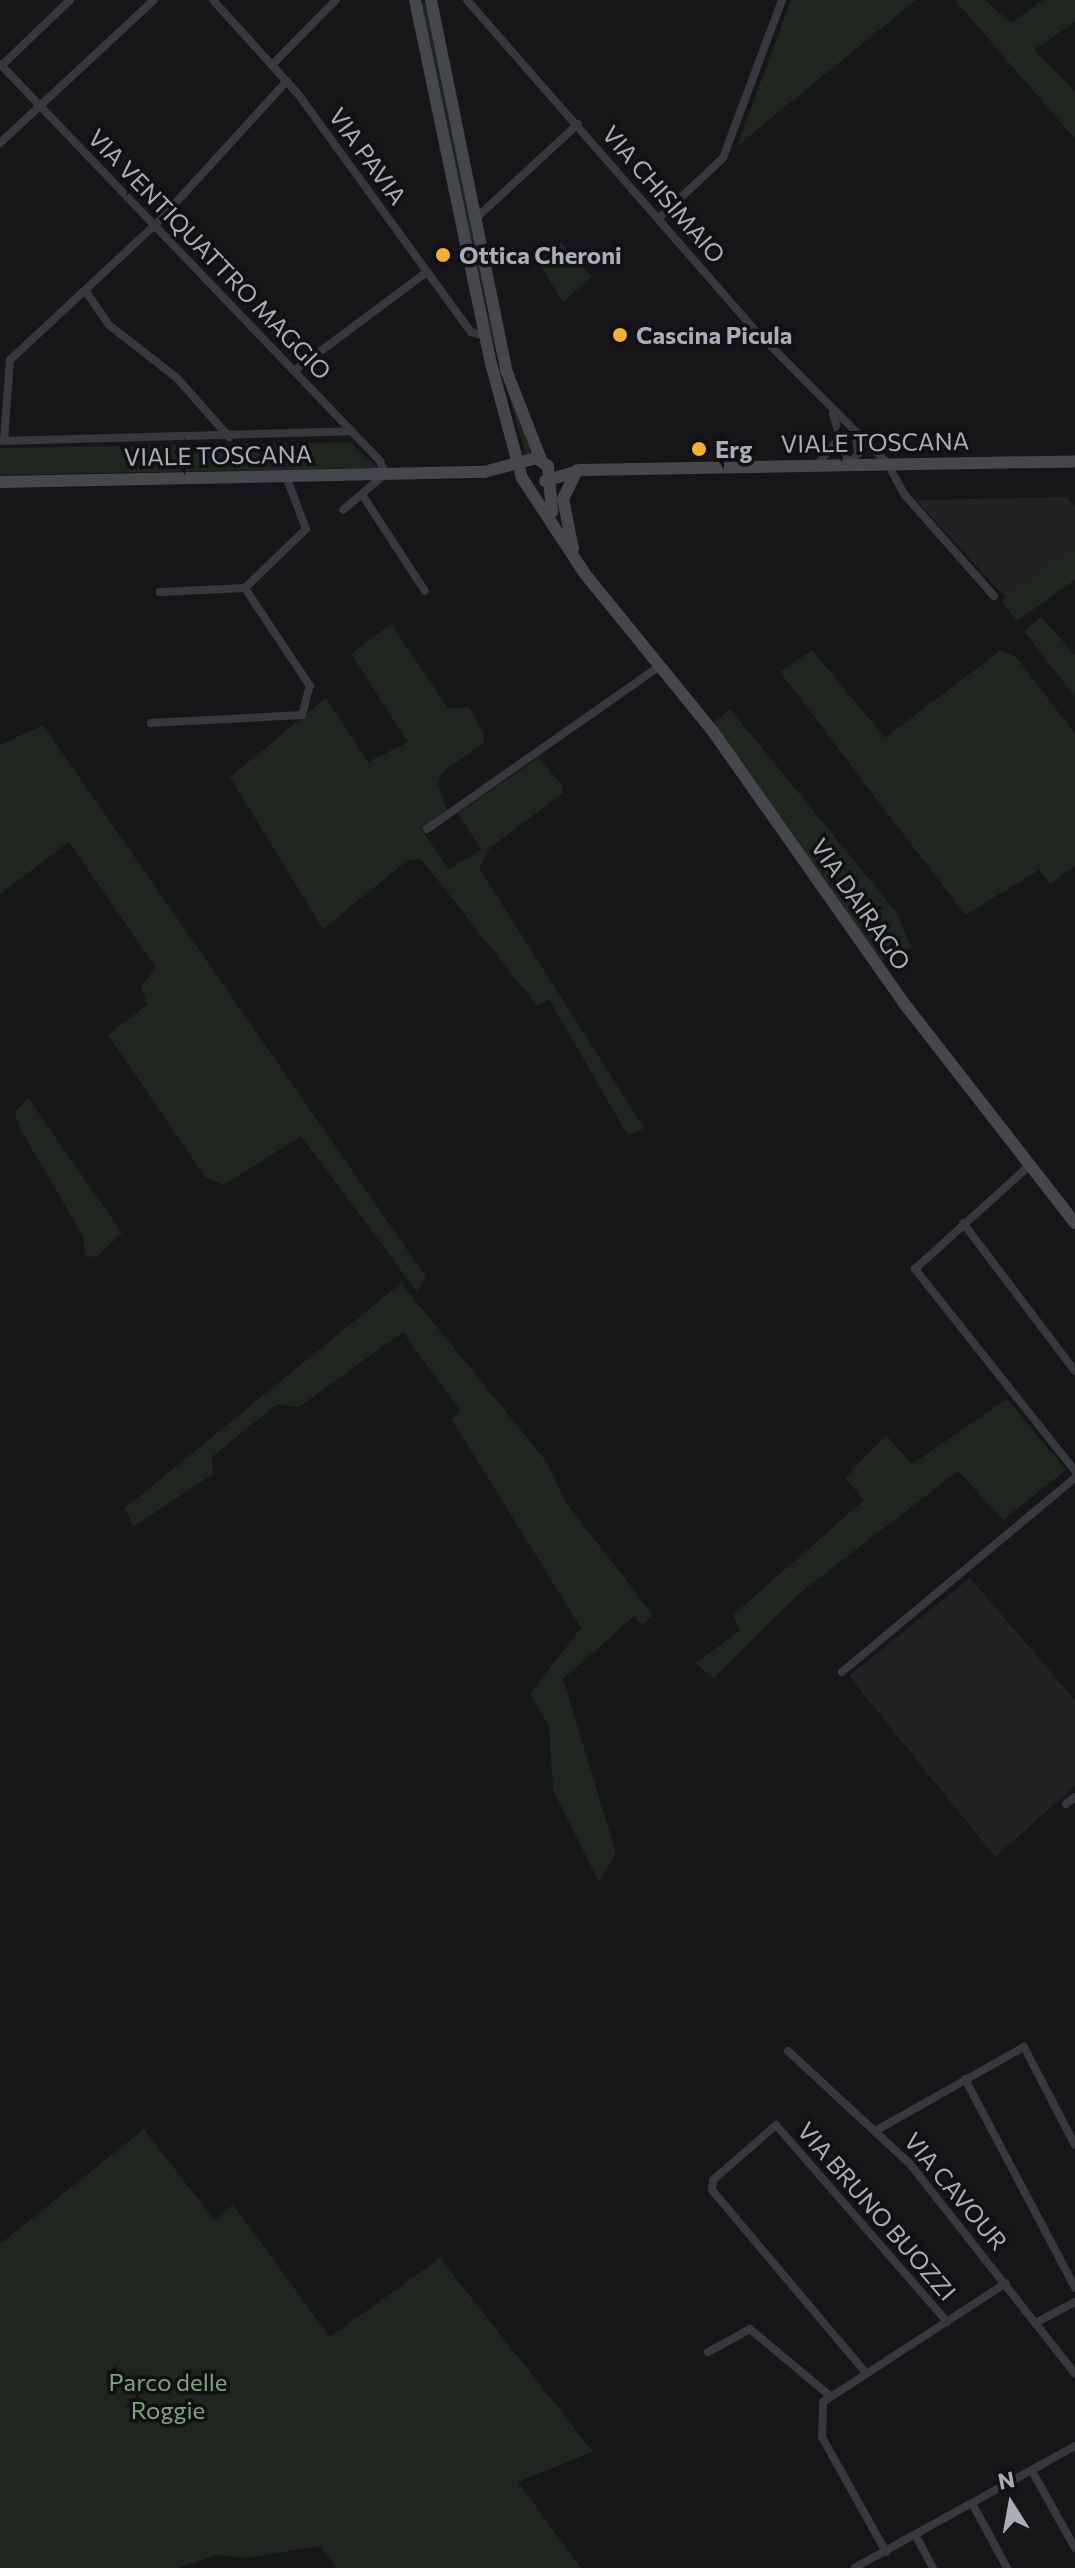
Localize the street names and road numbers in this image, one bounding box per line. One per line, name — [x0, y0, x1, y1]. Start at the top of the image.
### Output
street label: VIA PAVIA — [323, 102, 413, 210]
street label: VIA CHISIMAIO — [597, 120, 731, 268]
street label: VIA VENTIQUATTRO MAGGIO — [83, 123, 337, 385]
street label: VIALE TOSCANA — [781, 426, 969, 458]
street label: VIALE TOSCANA — [124, 439, 312, 471]
street label: VIA DAIRAGO — [805, 833, 917, 975]
street label: VIA BRUNO BUOZZI — [792, 2116, 962, 2306]
street label: VIA CAVOUR — [898, 2126, 1014, 2256]

